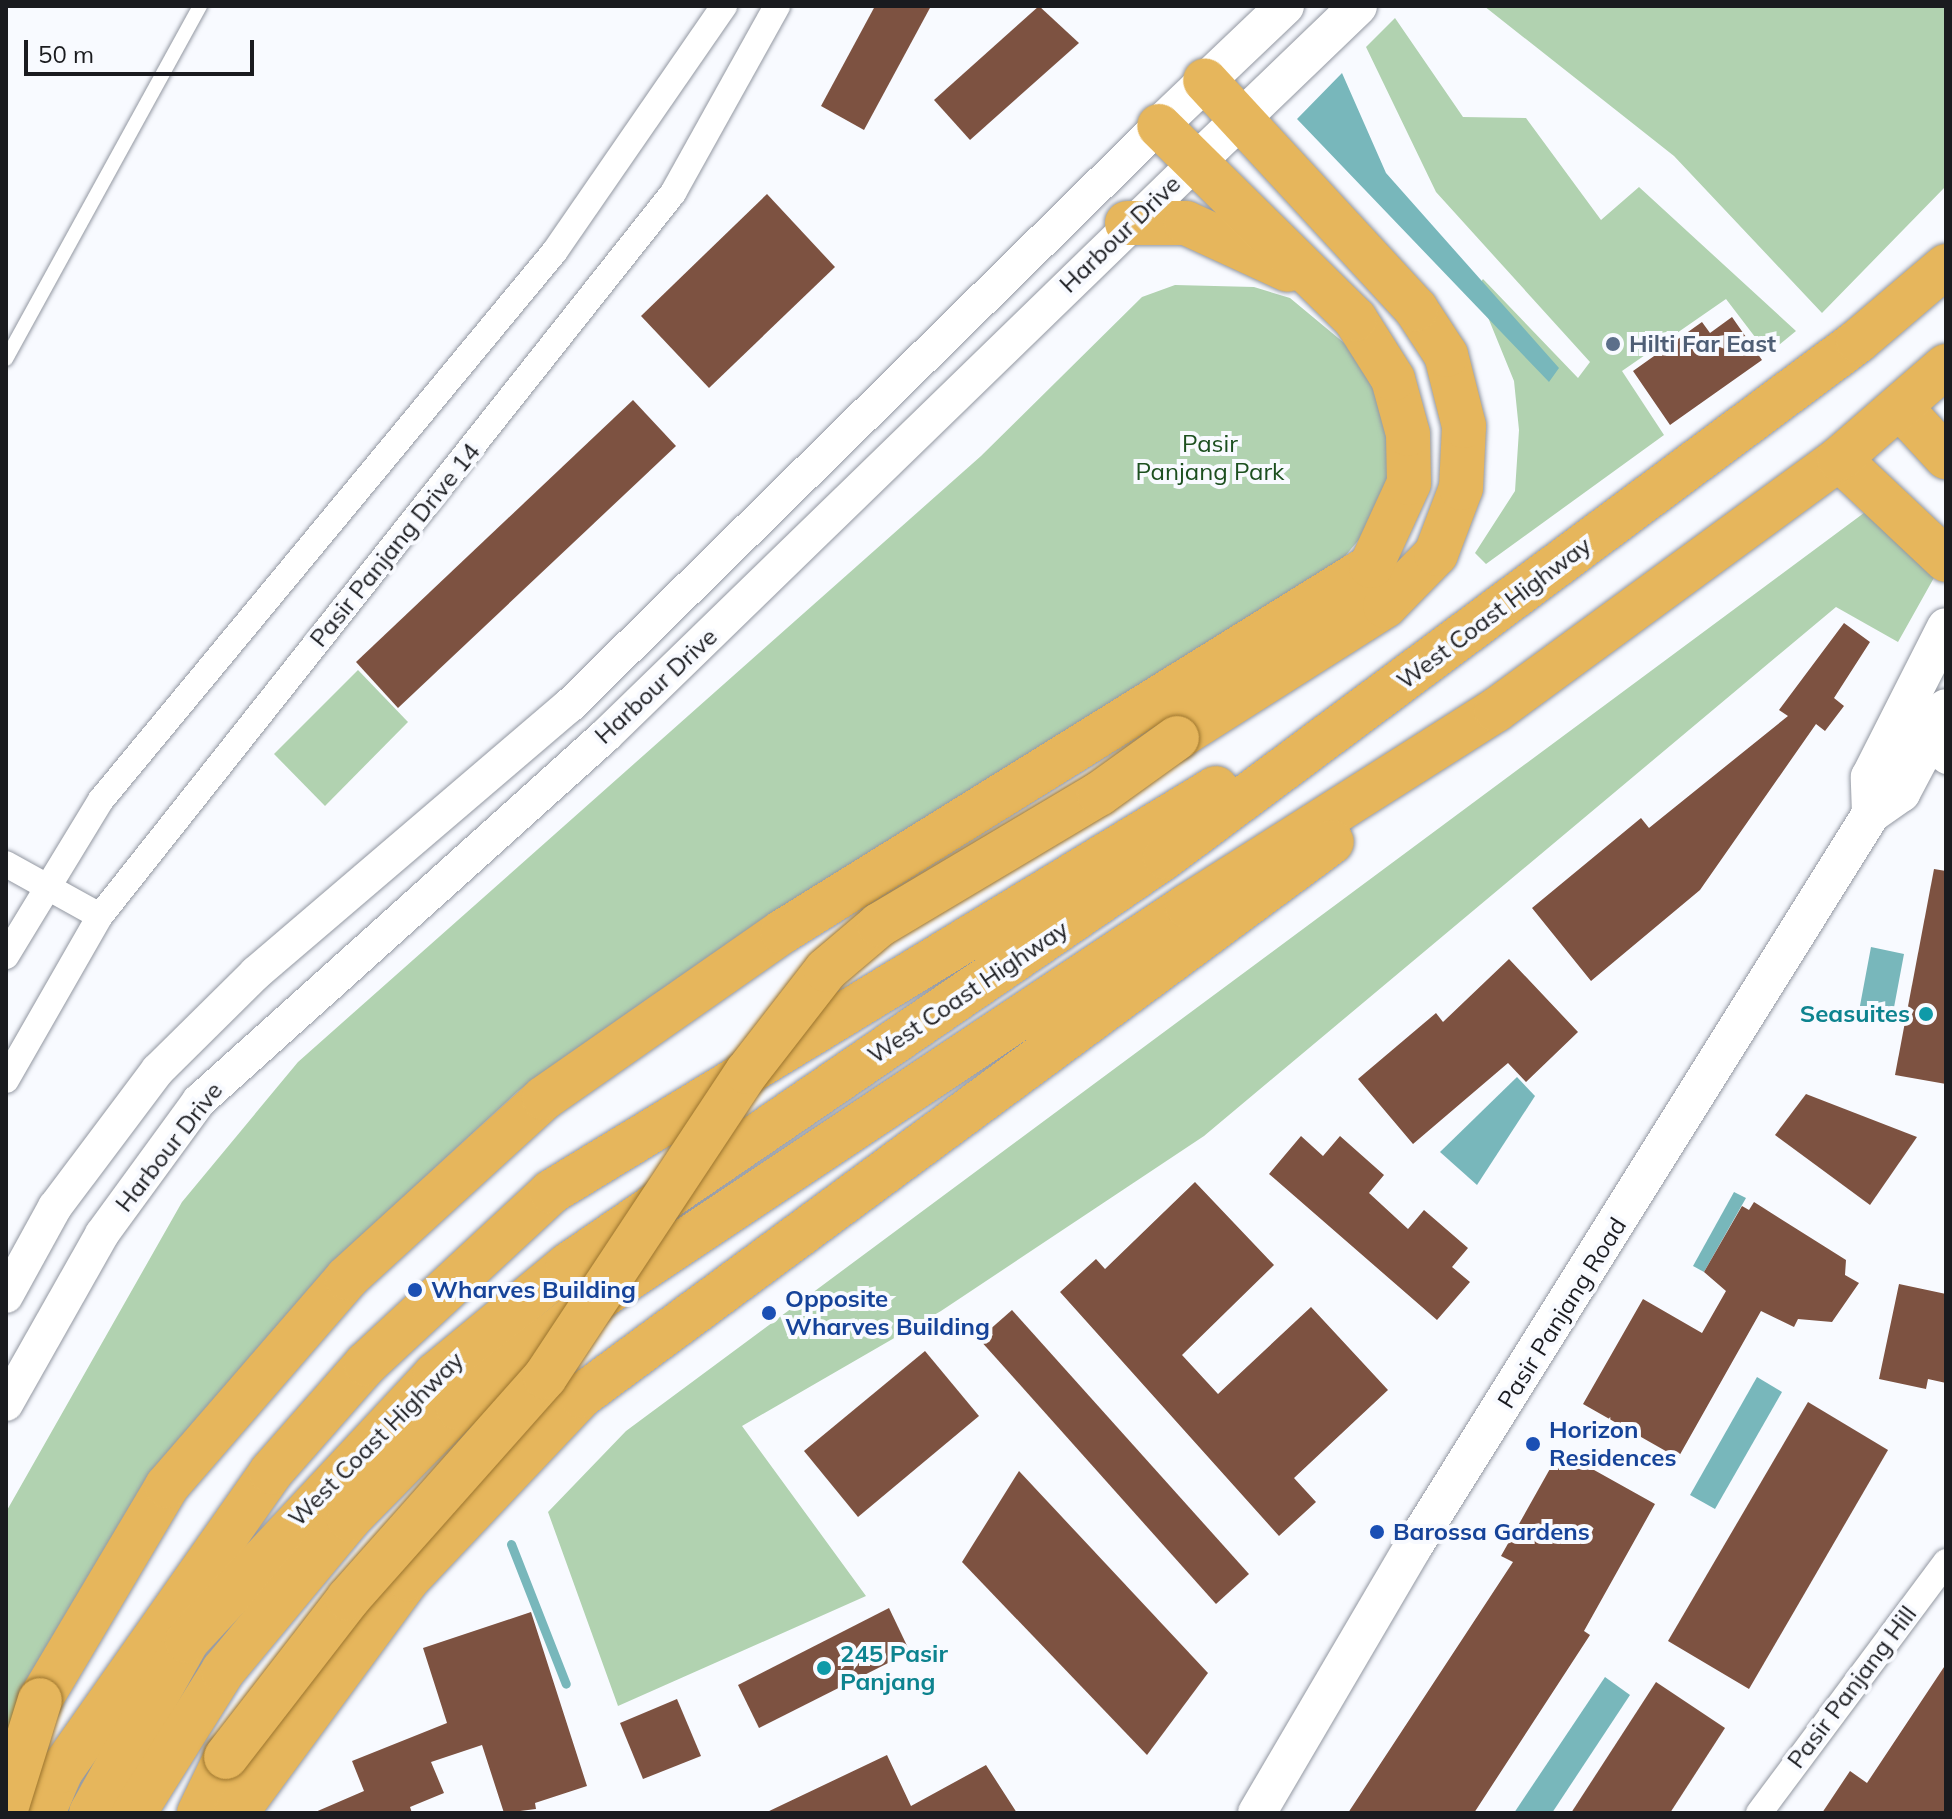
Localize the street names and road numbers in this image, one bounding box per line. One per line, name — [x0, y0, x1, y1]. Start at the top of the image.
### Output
street label: Harbour Drive — [1054, 169, 1186, 299]
street label: Pasir Panjang Drive 14 — [304, 437, 486, 653]
street label: West Coast Highway — [1391, 531, 1597, 695]
street label: Harbour Drive — [589, 622, 723, 750]
street label: West Coast Highway — [863, 914, 1073, 1070]
street label: Harbour Drive — [110, 1077, 228, 1217]
street label: Pasir Panjang Road — [1492, 1212, 1632, 1414]
street label: West Coast Highway — [283, 1346, 469, 1532]
street label: Pasir Panjang Hill — [1782, 1600, 1922, 1774]

